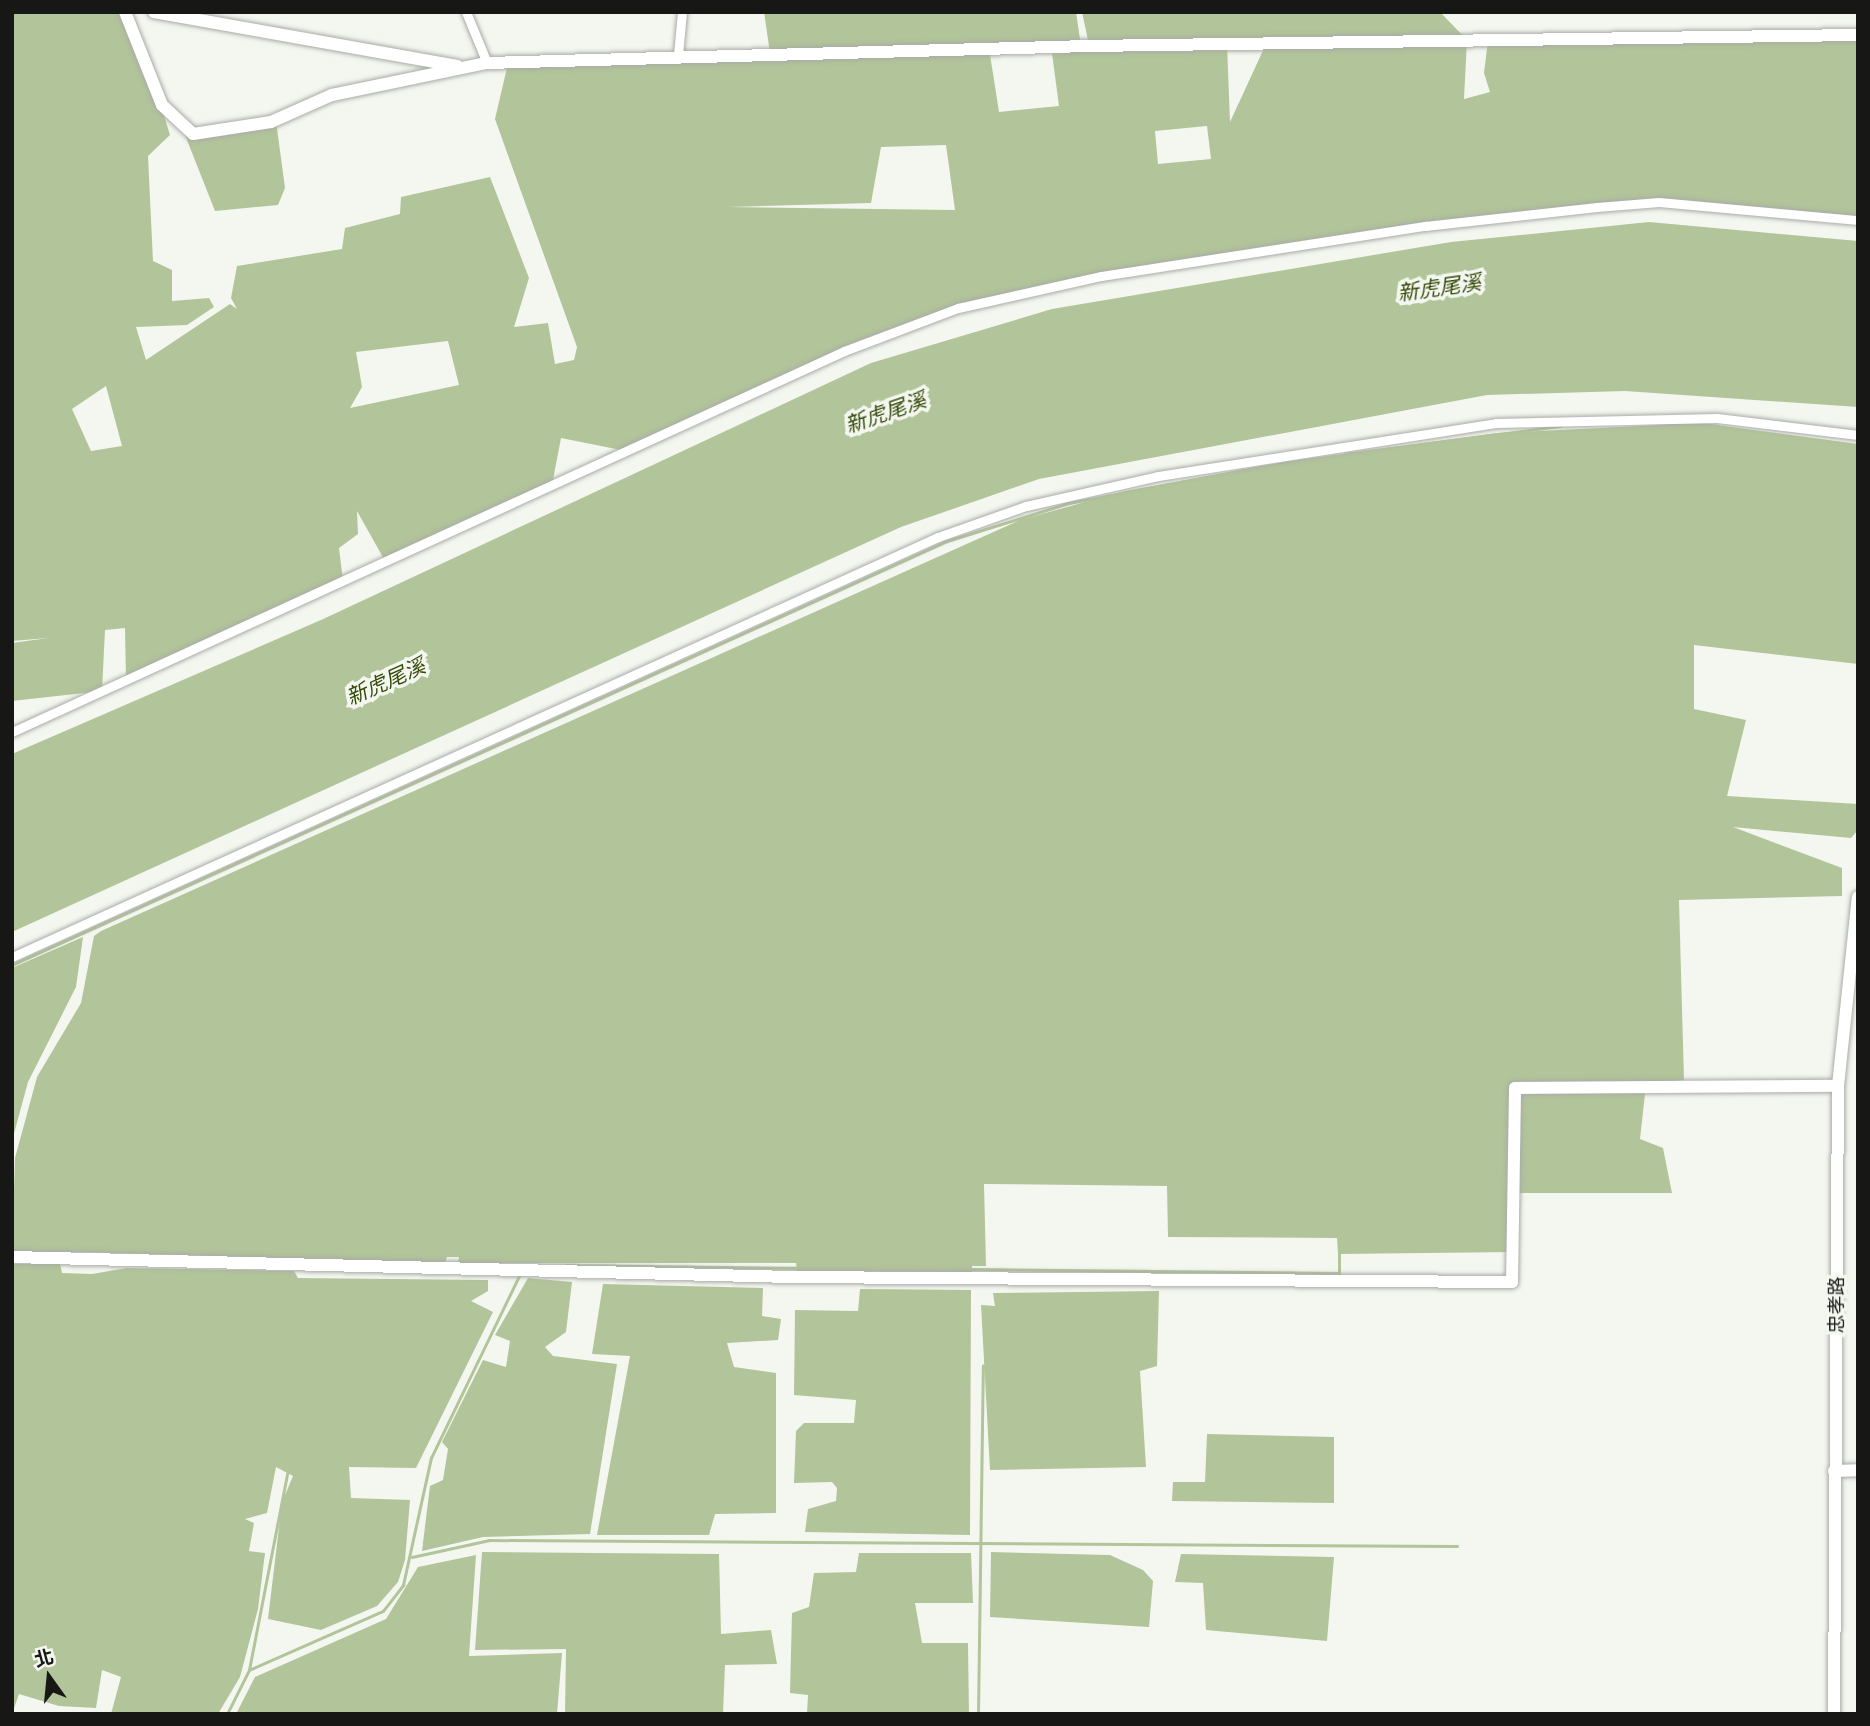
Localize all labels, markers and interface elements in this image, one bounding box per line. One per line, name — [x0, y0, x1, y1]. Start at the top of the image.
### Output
water label: 新虎尾溪 — [1396, 268, 1482, 304]
water label: 新虎尾溪 — [841, 385, 929, 437]
water label: 新虎尾溪 — [342, 651, 428, 709]
street label: 忠孝路 — [1825, 1277, 1847, 1333]
north arrow — [14, 1642, 84, 1712]
text: 北 — [31, 1642, 56, 1672]

